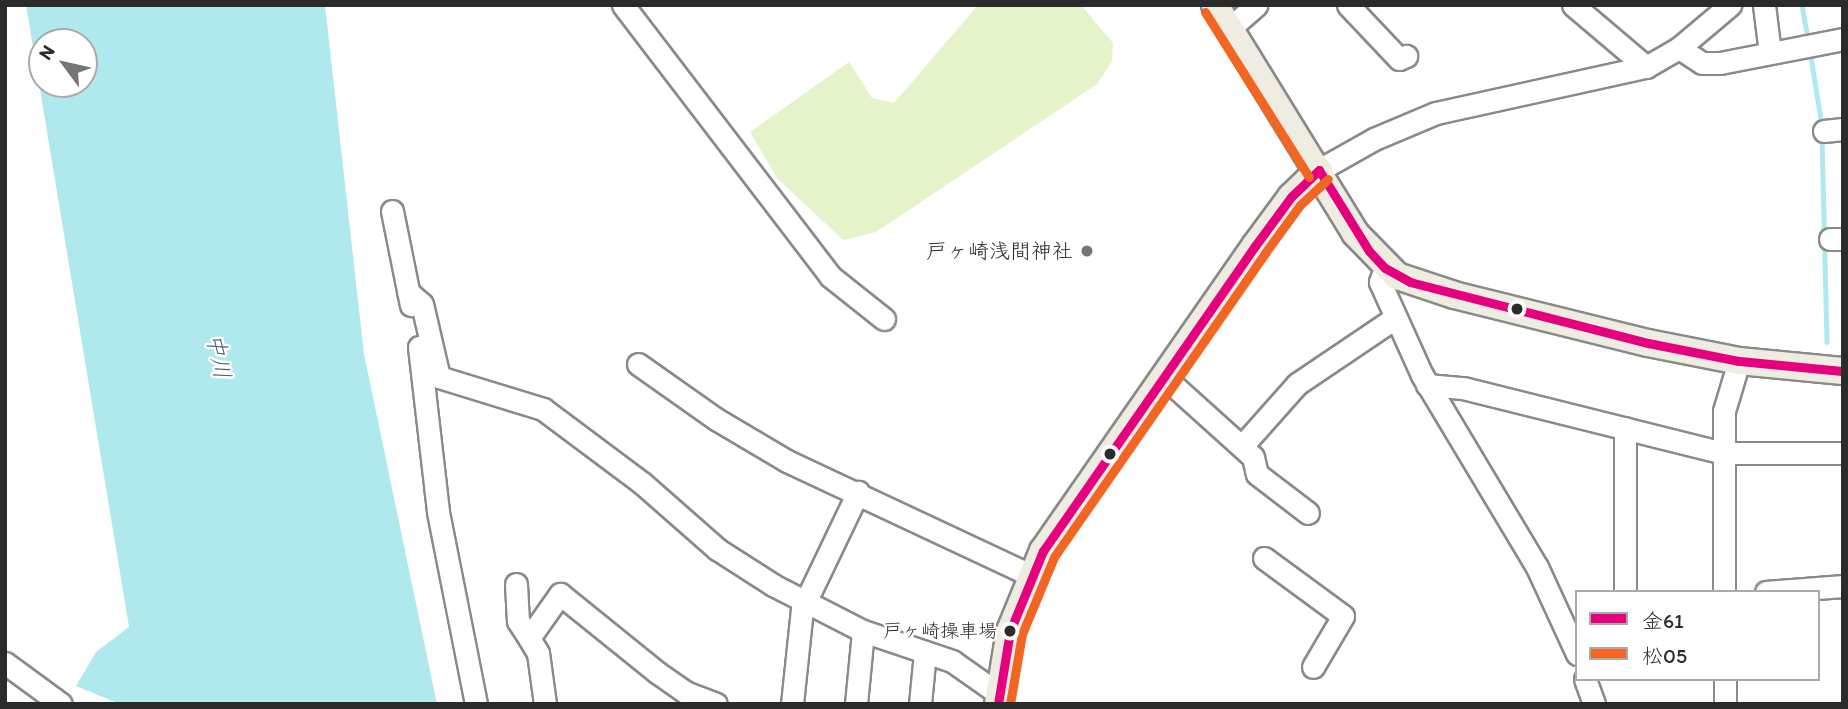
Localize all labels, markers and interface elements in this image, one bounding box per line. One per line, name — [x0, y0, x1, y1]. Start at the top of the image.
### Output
north arrow — [28, 28, 98, 98]
text: N — [34, 41, 60, 64]
place label: 戸ヶ崎浅間神社 — [926, 238, 1073, 264]
marker: 戸ヶ崎浅間神社 — [1079, 243, 1095, 259]
unlabelled marker — [1510, 302, 1524, 316]
water label: 中川 — [201, 331, 237, 381]
unlabelled marker — [1103, 447, 1117, 461]
legend — [1575, 590, 1820, 681]
text: 金61 — [1642, 608, 1684, 633]
place label: 戸ヶ崎操車場 — [883, 620, 997, 642]
marker: 戸ヶ崎操車場 — [1003, 624, 1017, 638]
text: 松05 — [1642, 643, 1687, 668]

